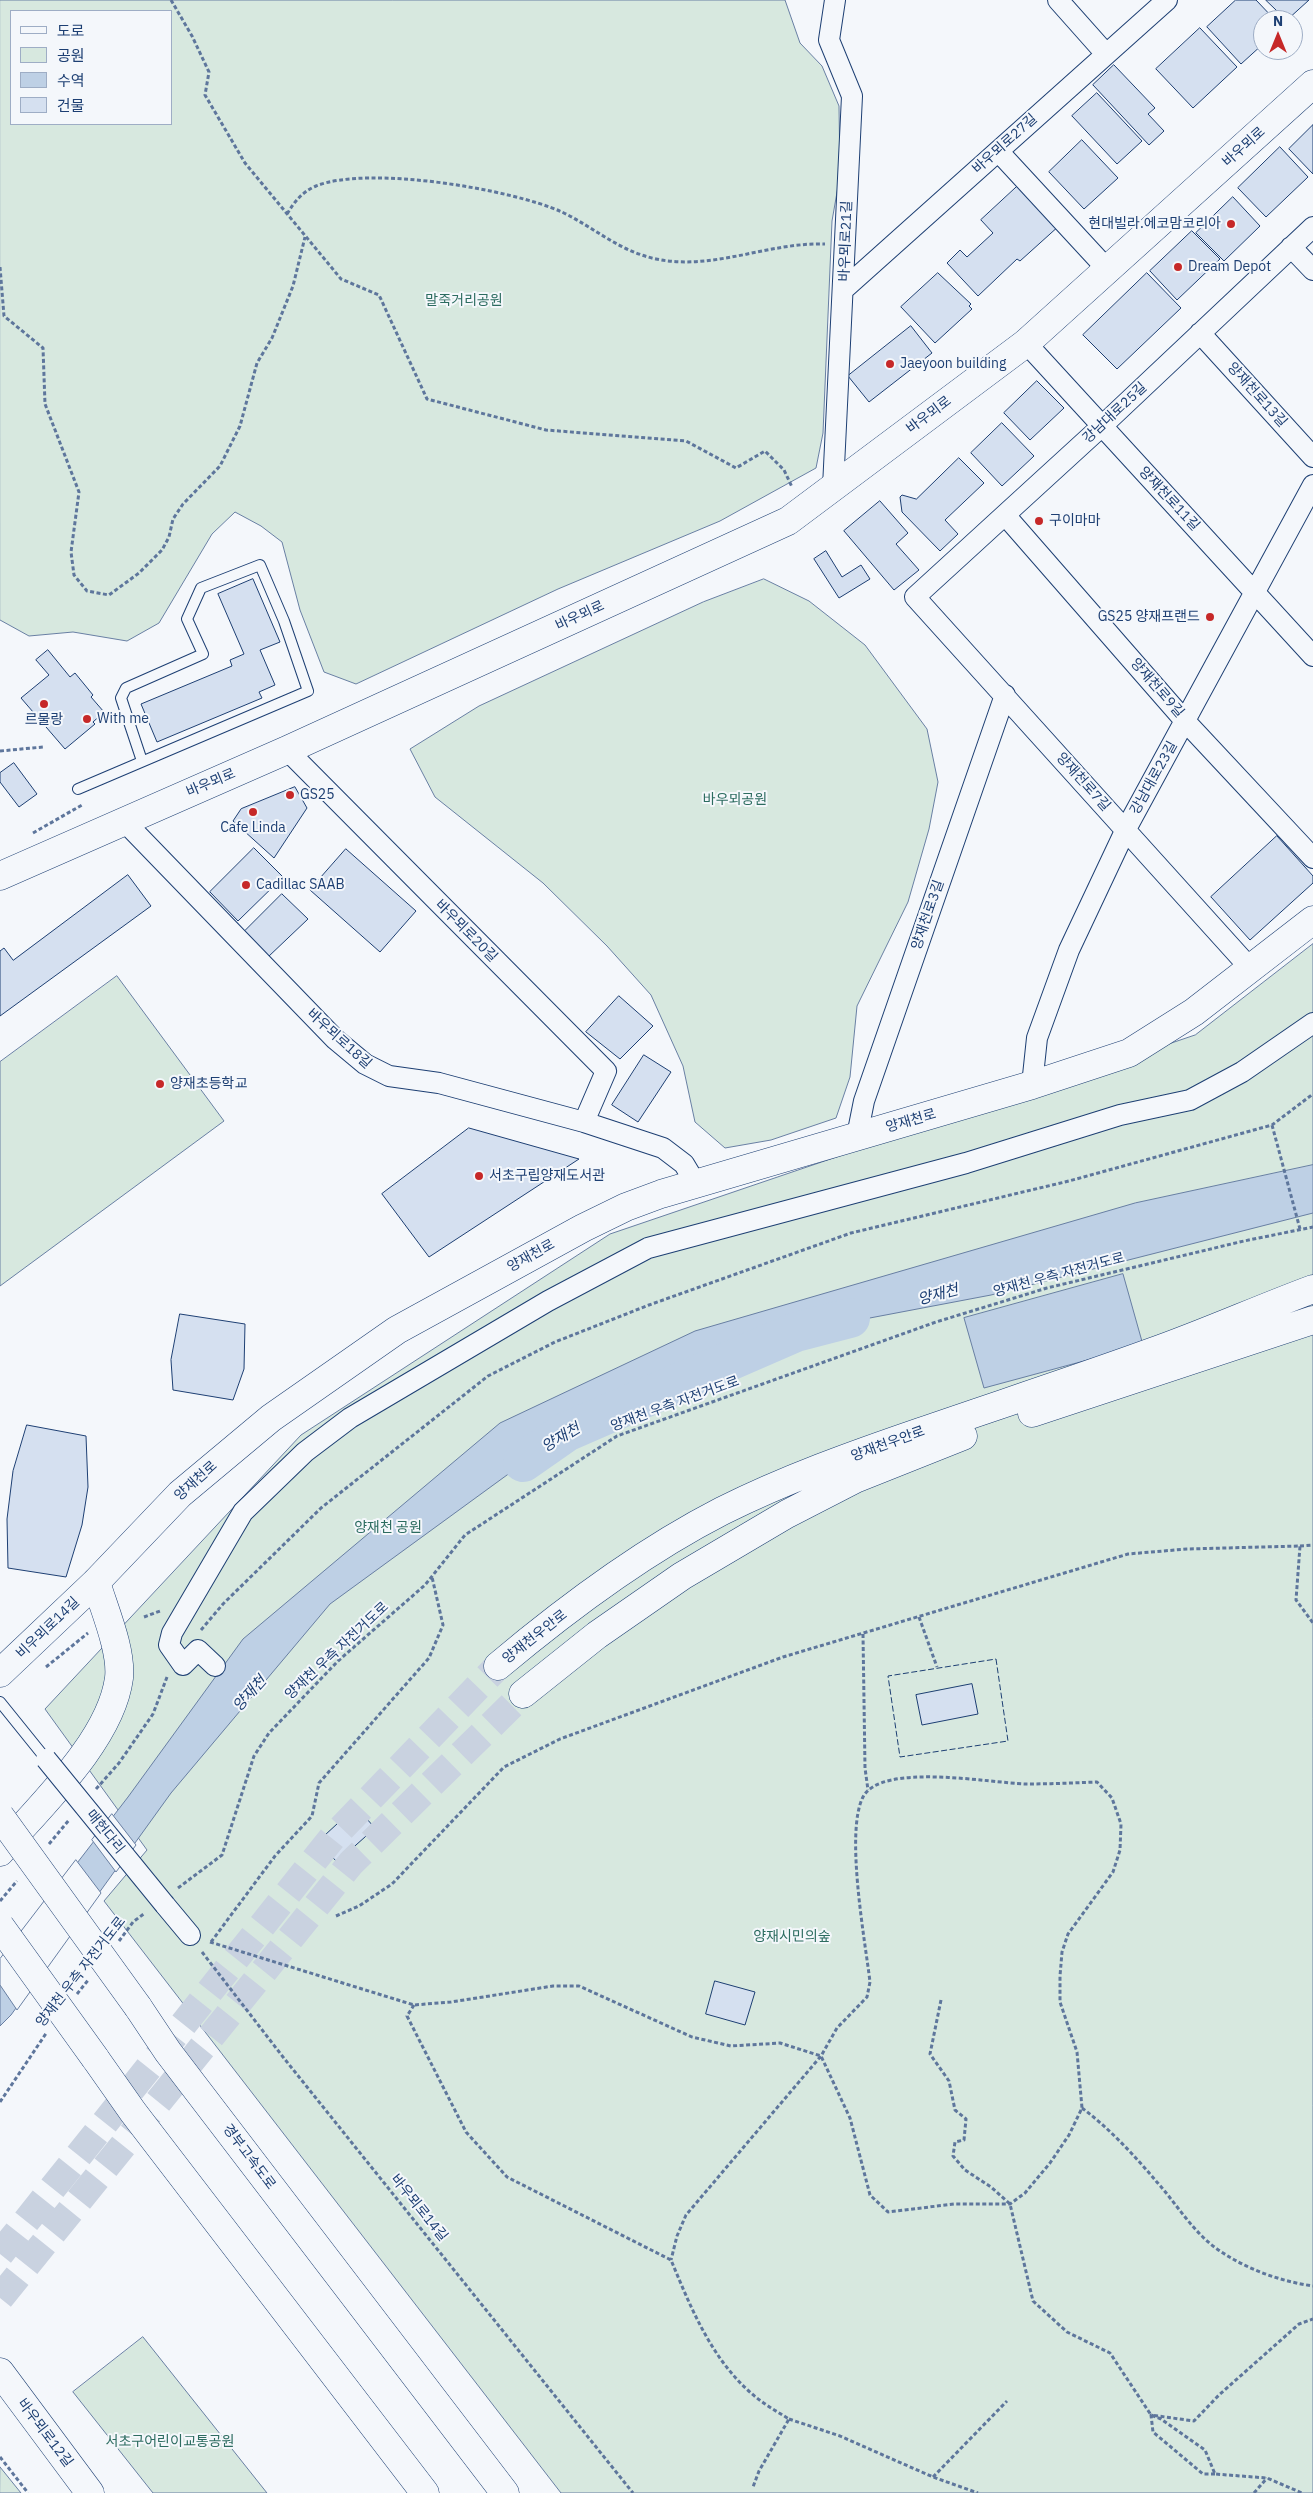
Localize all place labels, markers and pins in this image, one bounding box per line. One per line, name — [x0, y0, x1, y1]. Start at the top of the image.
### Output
place label: 현대빌라.에코맘코리아 — [1088, 216, 1221, 232]
marker: 현대빌라.에코맘코리아 — [1225, 218, 1237, 230]
place label: Dream Depot — [1188, 259, 1271, 275]
marker: Dream Depot — [1172, 261, 1184, 273]
place label: Jaeyoon building — [900, 356, 1006, 372]
marker: Jaeyoon building — [884, 358, 896, 370]
place label: 구이마마 — [1049, 513, 1101, 529]
marker: 구이마마 — [1033, 515, 1045, 527]
place label: GS25 양재프랜드 — [1098, 609, 1200, 625]
marker: GS25 양재프랜드 — [1204, 611, 1216, 623]
marker: 르물랑 — [38, 698, 50, 710]
place label: With me — [97, 711, 149, 727]
place label: 르물랑 — [25, 712, 63, 728]
marker: With me — [81, 713, 93, 725]
place label: GS25 — [300, 787, 335, 803]
marker: GS25 — [284, 789, 296, 801]
marker: Cafe Linda — [247, 806, 259, 818]
place label: Cafe Linda — [220, 820, 286, 836]
place label: Cadillac SAAB — [256, 877, 345, 893]
marker: Cadillac SAAB — [240, 879, 252, 891]
place label: 양재초등학교 — [170, 1076, 247, 1092]
marker: 양재초등학교 — [154, 1078, 166, 1090]
place label: 서초구립양재도서관 — [489, 1168, 605, 1184]
marker: 서초구립양재도서관 — [473, 1170, 485, 1182]

